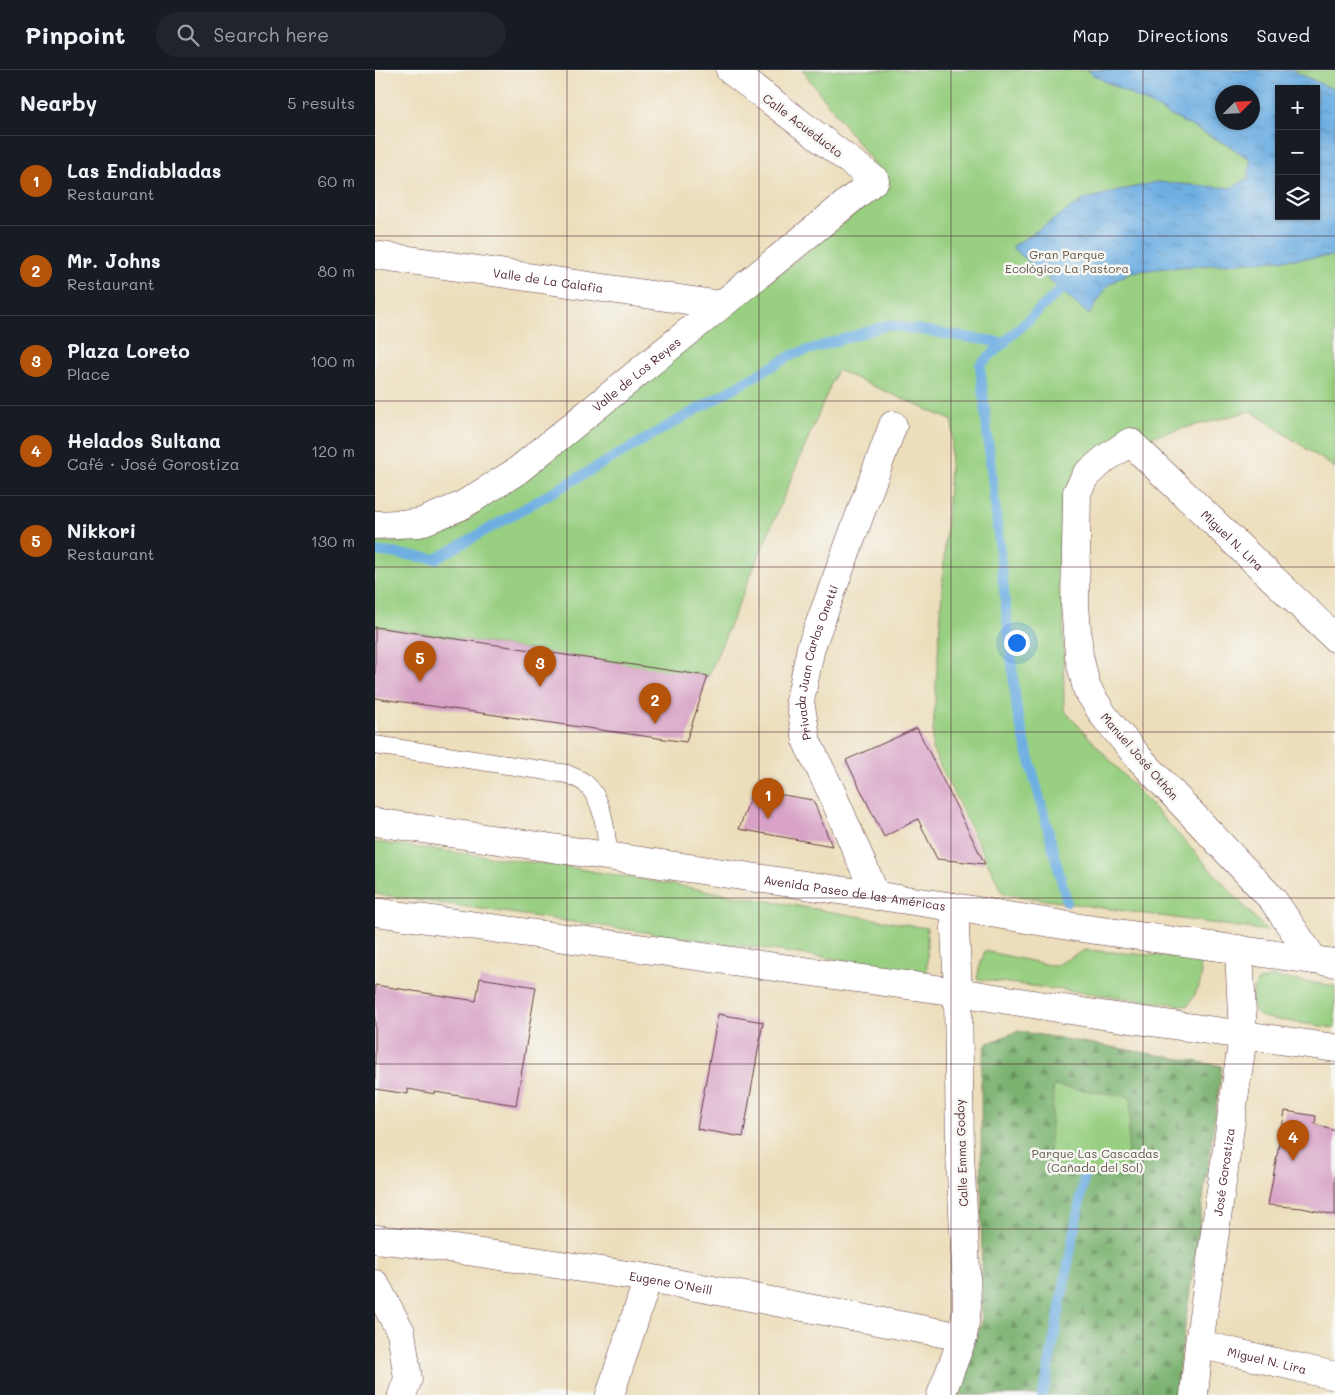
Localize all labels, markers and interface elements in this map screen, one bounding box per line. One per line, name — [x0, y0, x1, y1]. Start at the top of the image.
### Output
search box — [156, 12, 506, 57]
text: Pinpoint — [25, 19, 126, 50]
icon: search — [174, 21, 202, 49]
text: Search here — [214, 22, 329, 47]
text: Map — [1072, 23, 1109, 47]
text: Directions — [1137, 23, 1229, 47]
text: Saved — [1257, 23, 1310, 47]
north arrow — [1215, 85, 1260, 130]
map controls — [1275, 85, 1320, 220]
button: + — [1275, 85, 1320, 130]
text: Nearby — [20, 89, 97, 116]
street label: Calle Acueducto — [760, 90, 846, 160]
text: 5 results — [287, 92, 355, 113]
button: − — [1275, 130, 1320, 175]
text: Las Endiabladas — [67, 158, 221, 183]
text: 1 — [32, 170, 40, 191]
text: 60 m — [318, 170, 355, 191]
button: layers — [1275, 175, 1320, 220]
text: Restaurant — [67, 183, 155, 204]
park label: Gran Parque Ecológico La Pastora — [1005, 246, 1129, 276]
text: Mr. Johns — [67, 248, 161, 273]
text: 2 — [32, 260, 40, 281]
text: 80 m — [318, 260, 355, 281]
street label: Valle de La Calafia — [492, 264, 604, 296]
text: Restaurant — [67, 273, 155, 294]
street label: Valle de Los Reyes — [589, 333, 684, 415]
text: Plaza Loreto — [67, 338, 190, 363]
text: 3 — [31, 350, 41, 371]
text: 100 m — [310, 350, 355, 371]
text: Place — [67, 363, 110, 384]
text: Helados Sultana — [67, 428, 221, 453]
text: 4 — [31, 440, 41, 461]
text: 120 m — [311, 440, 355, 461]
text: Café · José Gorostiza — [67, 453, 240, 474]
street label: Miguel N. Lira — [1198, 506, 1267, 574]
text: Nikkori — [67, 518, 136, 543]
text: 5 — [31, 530, 41, 551]
text: 130 m — [311, 530, 355, 551]
text: Restaurant — [67, 543, 155, 564]
street label: Privada Juan Carlos Onetti — [792, 582, 841, 742]
your location — [1004, 630, 1030, 656]
pin: 5 — [404, 641, 436, 682]
pin: 3 — [524, 646, 556, 687]
pin: 2 — [639, 683, 671, 724]
street label: Manuel José Othón — [1098, 709, 1182, 803]
pin: 1 — [752, 778, 784, 819]
street label: Avenida Paseo de las Américas — [763, 871, 947, 914]
street label: Calle Emma Godoy — [951, 1099, 971, 1207]
pin: 4 — [1277, 1120, 1309, 1161]
street label: José Gorostiza — [1209, 1127, 1238, 1217]
park label: Parque Las Cascadas (Cañada del Sol) — [1031, 1145, 1159, 1175]
street label: Eugene O'Neill — [628, 1267, 714, 1298]
street label: Miguel N. Lira — [1226, 1343, 1308, 1377]

